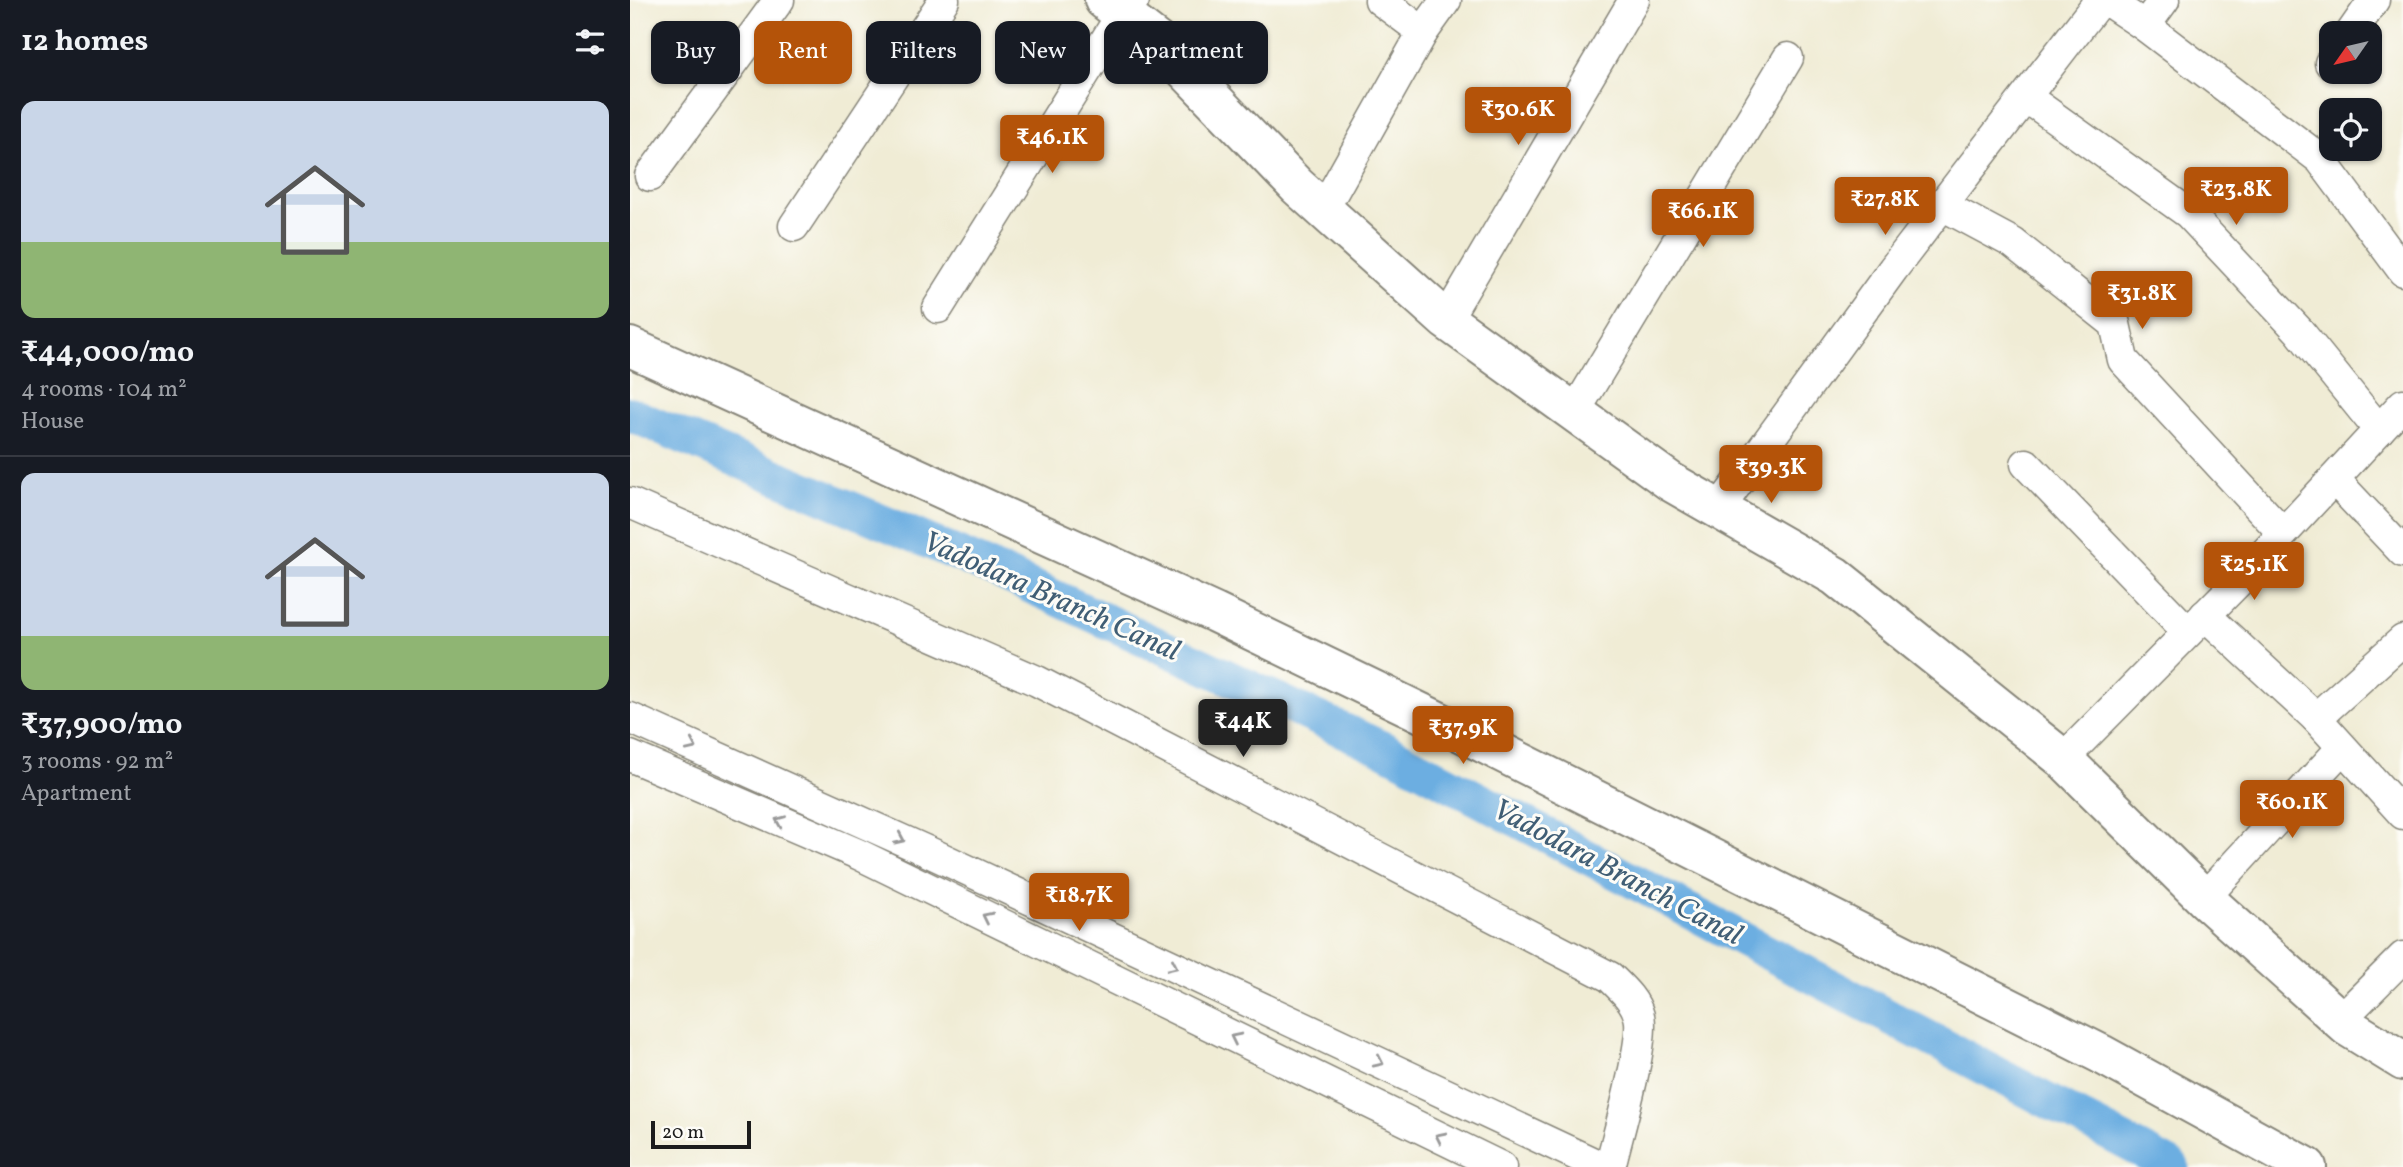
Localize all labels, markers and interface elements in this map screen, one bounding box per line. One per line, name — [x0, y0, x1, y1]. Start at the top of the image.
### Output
text: 12 homes — [21, 21, 148, 63]
chip: Buy — [651, 21, 740, 84]
chip: Rent — [754, 21, 852, 84]
chip: Filters — [866, 21, 981, 84]
chip: New — [995, 21, 1090, 84]
chip: Apartment — [1104, 21, 1268, 84]
north arrow — [2319, 21, 2382, 84]
map controls — [2319, 21, 2382, 161]
icon: filters — [571, 23, 609, 61]
pin: ₹30.6K — [1461, 88, 1575, 147]
text: ₹30.6K — [1481, 94, 1555, 126]
button: locate — [2319, 98, 2382, 161]
pin: ₹46.1K — [995, 116, 1109, 175]
text: ₹46.1K — [1016, 122, 1088, 154]
icon: home — [252, 147, 378, 273]
pin: ₹23.8K — [2179, 168, 2293, 227]
text: ₹23.8K — [2200, 174, 2272, 206]
pin: ₹27.8K — [1828, 177, 1942, 237]
text: ₹27.8K — [1851, 184, 1919, 216]
pin: ₹66.1K — [1646, 190, 1760, 249]
text: ₹66.1K — [1668, 196, 1738, 228]
pin: ₹31.8K — [2085, 272, 2199, 331]
text: ₹31.8K — [2107, 278, 2177, 310]
text: ₹44,000/mo — [21, 332, 194, 374]
text: 4 rooms · 104 m² — [21, 374, 187, 406]
text: House — [21, 406, 84, 438]
pin: ₹39.3K — [1714, 446, 1828, 505]
text: ₹39.3K — [1735, 452, 1807, 484]
icon: home — [252, 519, 378, 645]
water label: Vadodara Branch Canal — [915, 521, 1187, 673]
pin: ₹25.1K — [2197, 542, 2311, 602]
text: ₹25.1K — [2220, 549, 2288, 581]
pin: ₹44K — [1202, 700, 1284, 759]
text: ₹37,900/mo — [21, 704, 182, 746]
text: ₹44K — [1214, 706, 1272, 738]
pin: ₹37.9K — [1406, 706, 1520, 766]
text: ₹37.9K — [1428, 713, 1498, 745]
one-way arrow — [685, 737, 697, 751]
text: 3 rooms · 92 m² — [21, 746, 173, 778]
text: Apartment — [21, 778, 132, 810]
pin: ₹60.1K — [2235, 780, 2349, 840]
text: ₹60.1K — [2256, 787, 2328, 819]
water label: Vadodara Branch Canal — [1484, 789, 1750, 957]
one-way arrow — [775, 815, 787, 829]
one-way arrow — [893, 831, 905, 845]
pin: ₹18.7K — [1022, 874, 1136, 933]
text: ₹18.7K — [1045, 880, 1113, 912]
one-way arrow — [982, 911, 994, 925]
one-way arrow — [1165, 958, 1178, 972]
one-way arrow — [1230, 1032, 1242, 1046]
one-way arrow — [1372, 1054, 1384, 1068]
scale bar — [651, 1118, 751, 1150]
text: 20 m — [662, 1120, 704, 1146]
one-way arrow — [1435, 1131, 1447, 1145]

